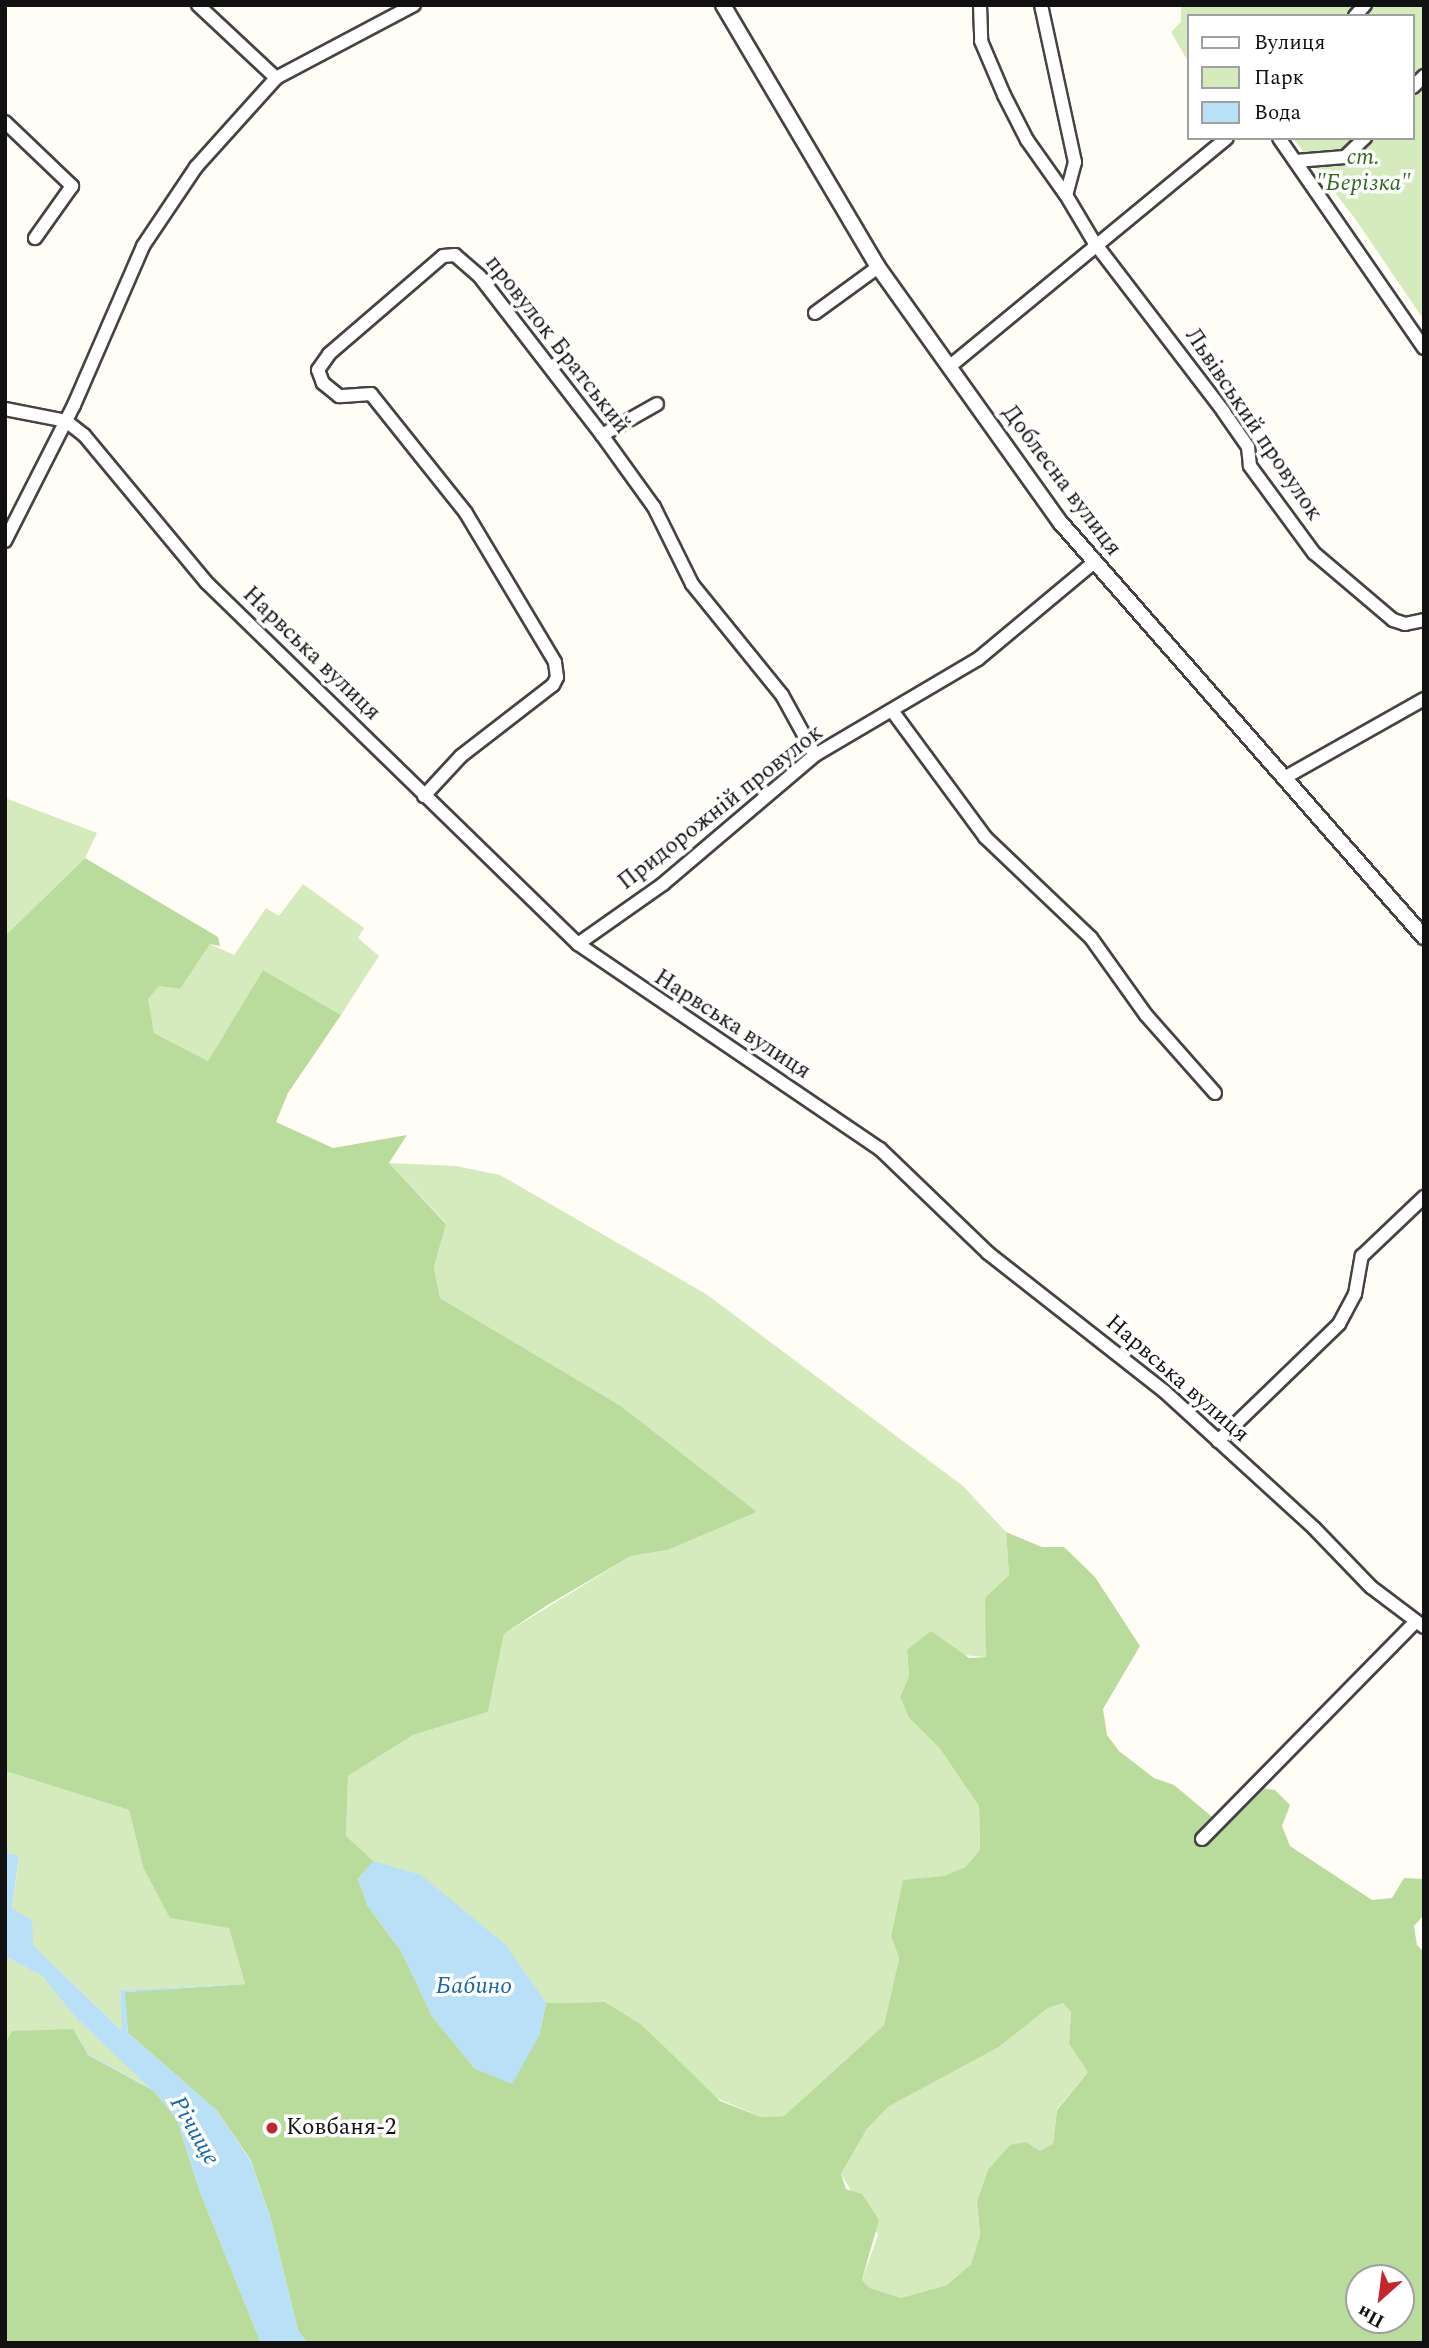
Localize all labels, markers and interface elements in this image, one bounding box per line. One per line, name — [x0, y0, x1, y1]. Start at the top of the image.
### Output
legend — [1188, 14, 1415, 140]
text: Вулиця — [1254, 27, 1325, 59]
text: Парк — [1254, 62, 1304, 94]
text: Вода — [1254, 97, 1301, 129]
park label: ст. "Берізка" — [1316, 144, 1410, 198]
street label: провулок Братський — [479, 250, 635, 440]
street label: Львівський провулок — [1178, 323, 1328, 527]
street label: Доблесна вулиця — [995, 400, 1127, 562]
street label: Нарвська вулиця — [236, 581, 386, 727]
street label: Придорожній провулок — [613, 719, 829, 897]
street label: Нарвська вулиця — [649, 964, 815, 1086]
street label: Нарвська вулиця — [1100, 1309, 1254, 1449]
water label: Бабино — [436, 1973, 512, 2001]
water label: Річище — [163, 2091, 225, 2171]
place label: Ковбаня-2 — [286, 2114, 396, 2142]
marker: Ковбаня-2 — [264, 2120, 280, 2136]
north arrow — [1345, 2264, 1415, 2334]
text: Пн — [1352, 2297, 1390, 2335]

